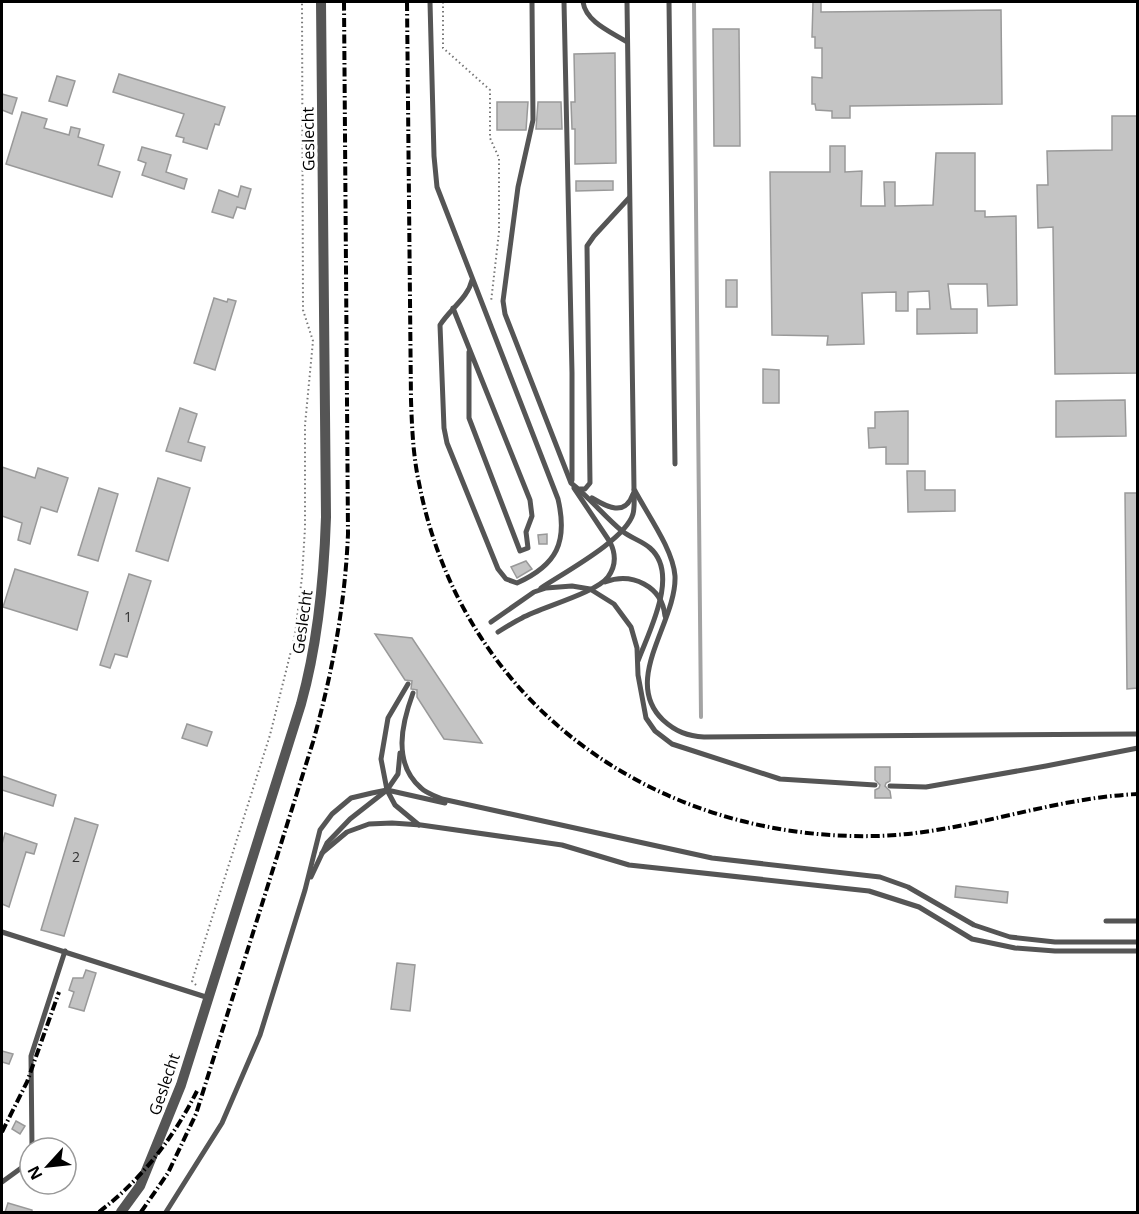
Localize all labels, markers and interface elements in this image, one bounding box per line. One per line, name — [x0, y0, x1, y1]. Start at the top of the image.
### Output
street label: Geslecht — [296, 106, 320, 171]
street label: Geslecht — [287, 588, 317, 655]
house number: 1 — [124, 607, 132, 626]
house number: 2 — [72, 847, 80, 866]
street label: Geslecht — [143, 1050, 185, 1118]
north arrow — [18, 1136, 78, 1196]
text: N — [22, 1162, 47, 1184]

